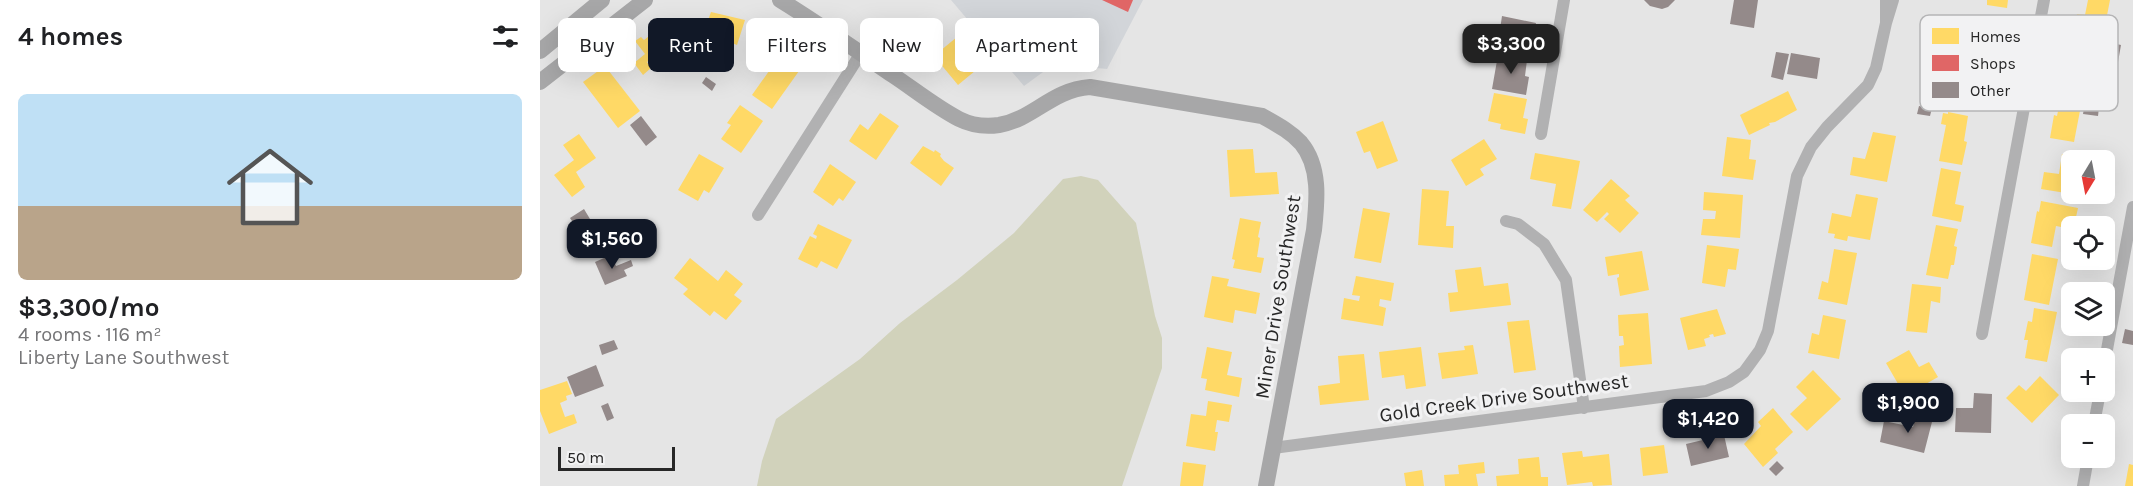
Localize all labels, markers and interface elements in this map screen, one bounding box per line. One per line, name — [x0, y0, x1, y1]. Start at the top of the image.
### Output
legend — [1920, 15, 2118, 111]
chip: Buy — [558, 18, 636, 72]
chip: Rent — [648, 18, 734, 72]
chip: Filters — [746, 18, 848, 72]
chip: New — [860, 18, 943, 72]
chip: Apartment — [955, 18, 1099, 72]
icon: filters — [489, 20, 522, 53]
text: 4 homes — [18, 21, 123, 52]
pin: $3,300 — [1462, 24, 1560, 75]
text: Homes — [1970, 27, 2021, 46]
text: $3,300 — [1476, 32, 1546, 55]
text: Shops — [1970, 54, 2016, 73]
text: Other — [1970, 81, 2010, 100]
icon: home — [216, 133, 324, 241]
north arrow — [2061, 150, 2115, 204]
map controls — [2061, 150, 2115, 468]
street label: Miner Drive Southwest — [1251, 193, 1306, 401]
button: locate — [2061, 216, 2115, 270]
pin: $1,560 — [563, 219, 661, 270]
text: $1,560 — [581, 227, 643, 250]
button: layers — [2061, 282, 2115, 336]
text: $3,300/mo — [18, 292, 159, 323]
text: 4 rooms · 116 m² — [18, 323, 161, 346]
text: Liberty Lane Southwest — [18, 346, 229, 369]
button: + — [2061, 348, 2115, 402]
street label: Gold Creek Drive Southwest — [1378, 369, 1630, 427]
pin: $1,900 — [1859, 383, 1957, 434]
text: $1,900 — [1876, 391, 1940, 414]
pin: $1,420 — [1659, 399, 1757, 450]
text: $1,420 — [1677, 407, 1739, 430]
button: − — [2061, 414, 2115, 468]
scale bar — [558, 444, 675, 472]
text: 50 m — [567, 448, 604, 467]

